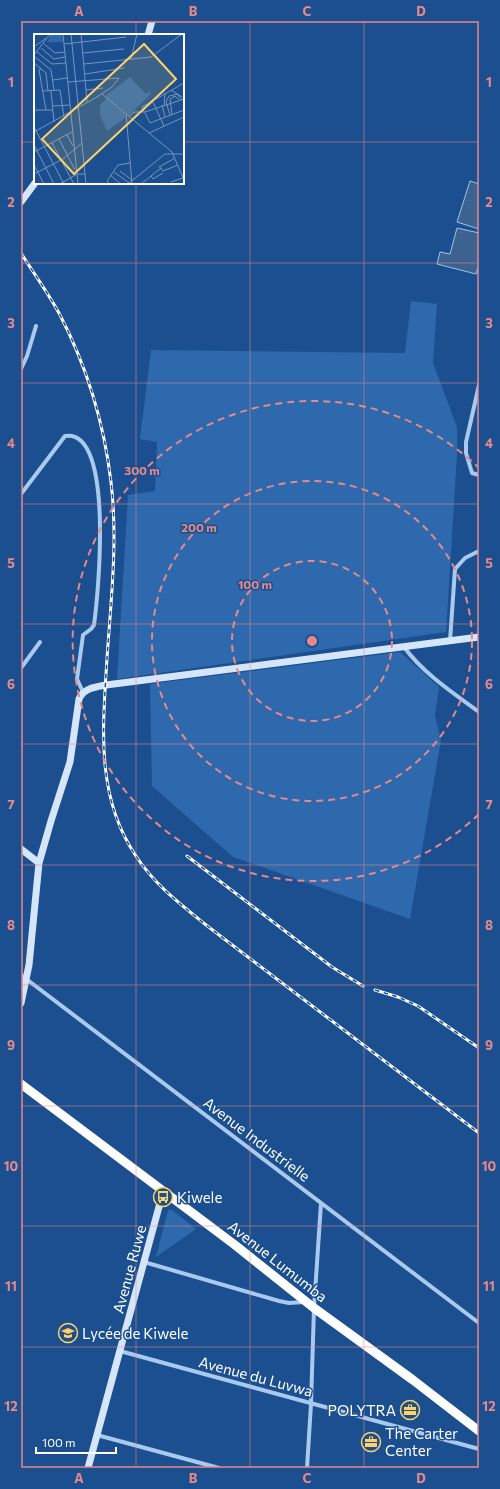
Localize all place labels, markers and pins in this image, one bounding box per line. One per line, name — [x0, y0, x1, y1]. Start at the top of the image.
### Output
centre of rings — [305, 634, 319, 648]
bus stop icon: Kiwele — [152, 1186, 174, 1208]
place label: Kiwele — [177, 1188, 222, 1206]
school or university icon: Lycée de Kiwele — [57, 1322, 79, 1344]
place label: Lycée de Kiwele — [82, 1324, 189, 1342]
office icon: POLYTRA — [399, 1399, 421, 1421]
place label: POLYTRA — [328, 1401, 396, 1419]
place label: The Carter Center — [385, 1424, 458, 1459]
office icon: The Carter Center — [360, 1431, 382, 1453]

